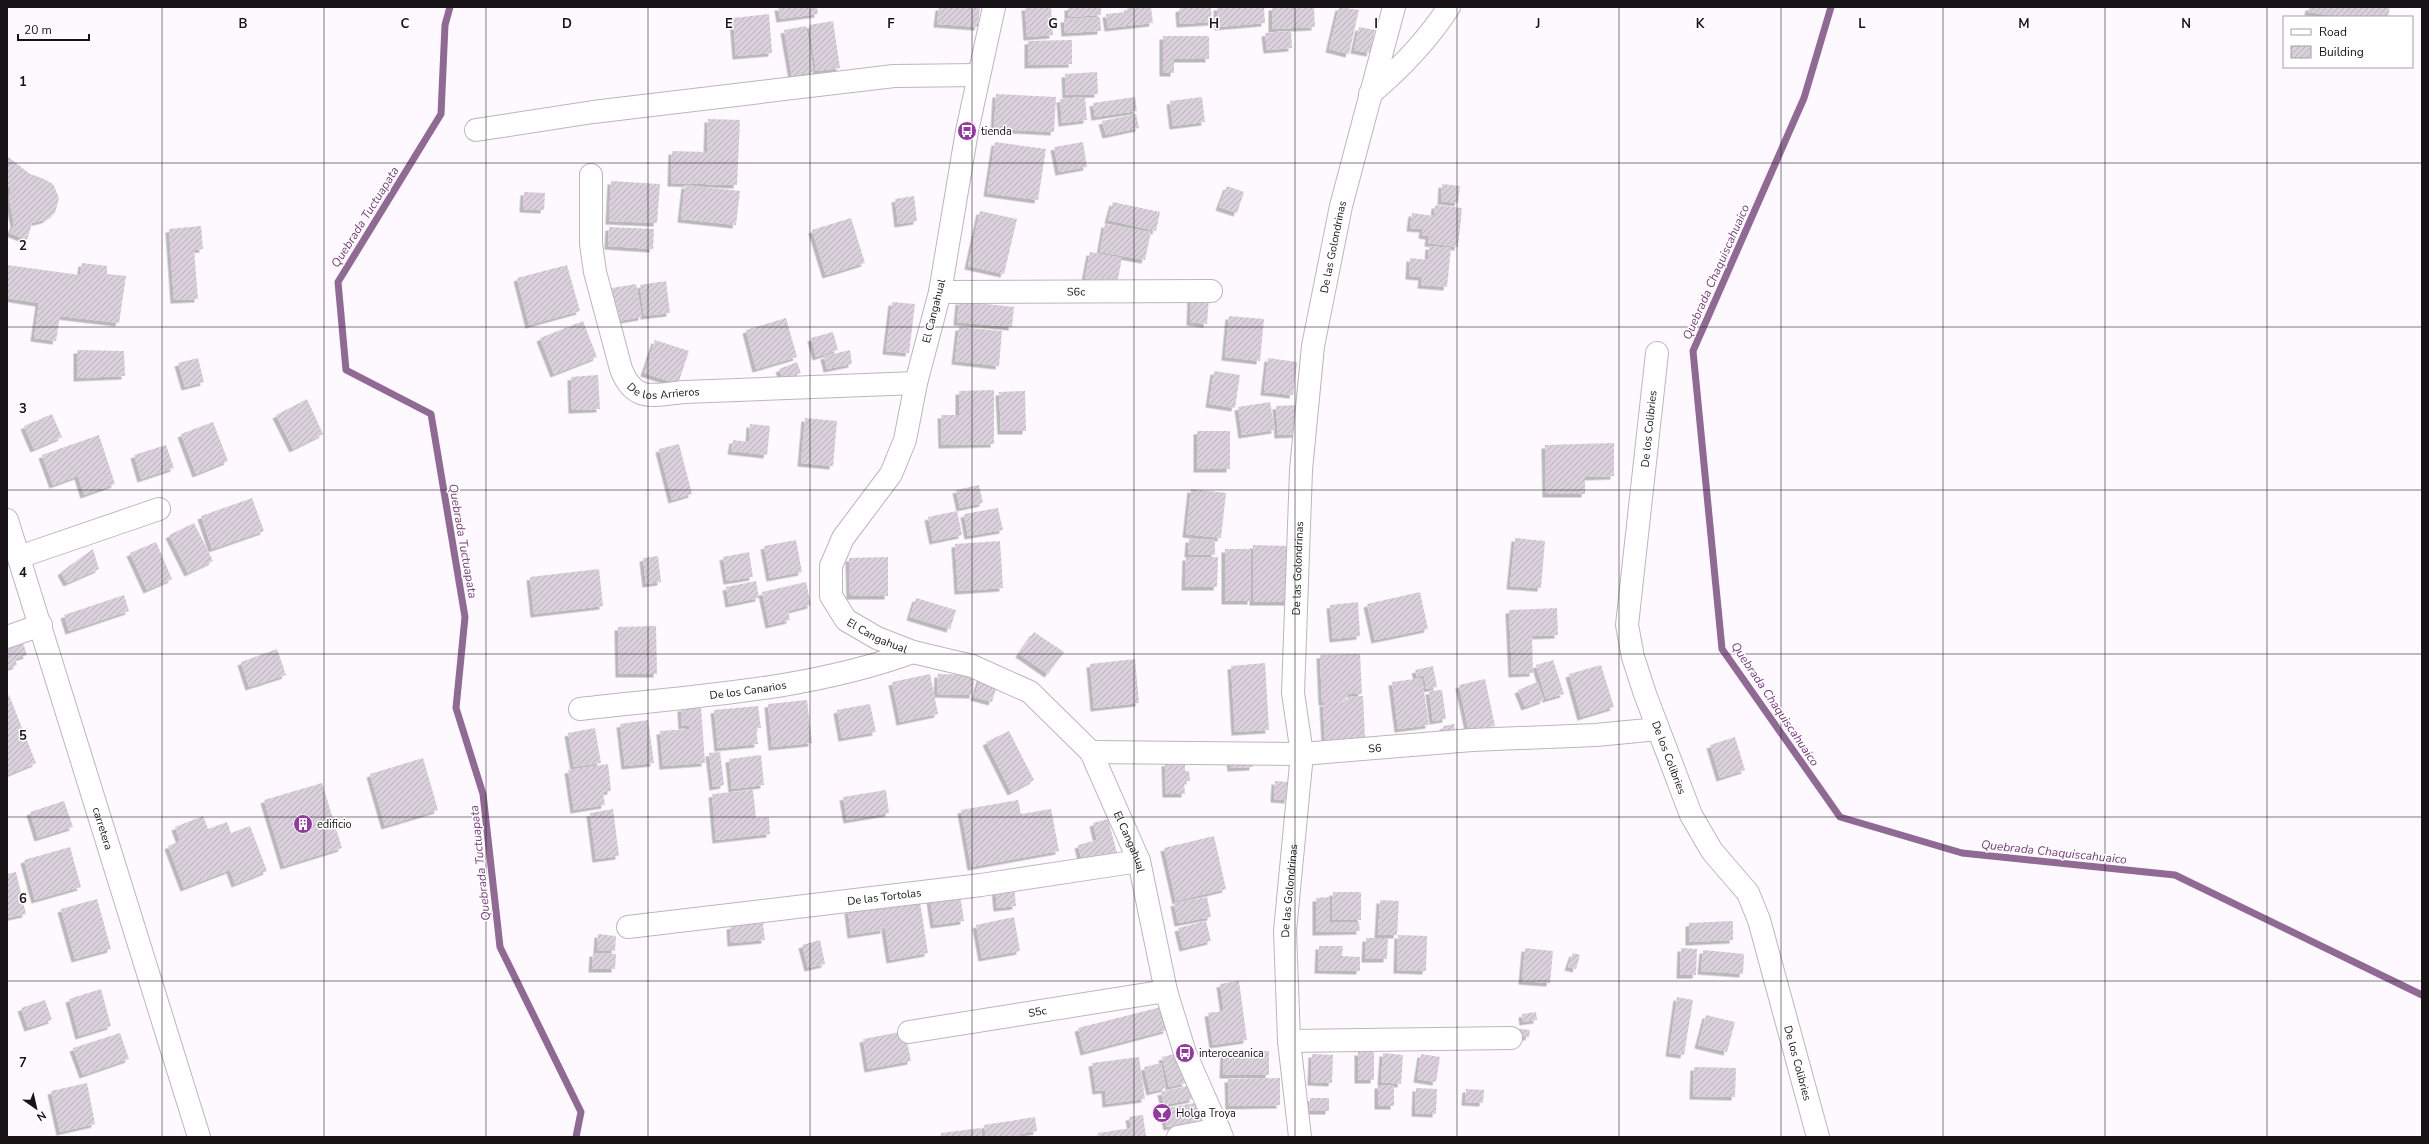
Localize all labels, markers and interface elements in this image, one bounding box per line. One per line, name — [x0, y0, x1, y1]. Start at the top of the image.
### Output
text: B — [239, 15, 248, 33]
text: C — [401, 15, 410, 33]
text: D — [562, 15, 572, 33]
text: E — [725, 15, 733, 33]
text: F — [887, 15, 895, 33]
text: G — [1048, 15, 1058, 33]
text: H — [1209, 15, 1219, 33]
text: I — [1374, 15, 1378, 33]
text: J — [1535, 15, 1540, 33]
text: K — [1696, 15, 1705, 33]
text: L — [1858, 15, 1866, 33]
text: M — [2018, 15, 2030, 33]
text: N — [2181, 15, 2191, 33]
scale bar — [18, 16, 89, 42]
legend — [2283, 16, 2413, 68]
text: 20 m — [24, 22, 52, 38]
text: Road — [2319, 24, 2347, 40]
text: Building — [2319, 44, 2364, 60]
text: 1 — [19, 73, 27, 91]
bus stop icon: tienda — [956, 120, 978, 142]
place label: tienda — [981, 124, 1012, 139]
water label: Quebrada Tuctuapata — [327, 163, 403, 271]
street label: De las Golondrinas — [1316, 199, 1350, 294]
water label: Quebrada Chaquiscahuaico — [1679, 202, 1753, 342]
text: 2 — [19, 237, 27, 255]
street label: El Cangahual — [919, 277, 949, 345]
street label: S6c — [1067, 284, 1085, 299]
street label: De los Arrieros — [624, 379, 700, 403]
street label: De los Colibries — [1638, 390, 1660, 468]
text: 3 — [19, 400, 27, 418]
water label: Quebrada Tuctuapata — [445, 482, 481, 600]
street label: De las Golondrinas — [1288, 521, 1307, 616]
text: 4 — [19, 564, 27, 582]
street label: El Cangahual — [844, 615, 910, 657]
water label: Quebrada Chaquiscahuaico — [1727, 639, 1823, 769]
street label: De los Canarios — [709, 677, 787, 703]
street label: De los Colibries — [1648, 719, 1690, 796]
text: 5 — [19, 727, 27, 745]
street label: S6 — [1367, 740, 1382, 756]
water label: Quebrada Tuctuapata — [466, 804, 494, 922]
street label: carretera — [89, 805, 117, 852]
street label: El Cangahual — [1110, 809, 1149, 875]
building icon: edificio — [292, 813, 314, 835]
place label: edificio — [317, 817, 352, 832]
water label: Quebrada Chaquiscahuaico — [1980, 836, 2128, 868]
street label: De las Golondrinas — [1277, 843, 1301, 938]
street label: De las Tortolas — [846, 885, 922, 908]
text: 6 — [19, 890, 27, 908]
street label: S5c — [1027, 1003, 1048, 1020]
street label: De los Colibries — [1781, 1024, 1815, 1102]
bus stop icon: interoceanica — [1174, 1042, 1196, 1064]
place label: interoceanica — [1199, 1046, 1264, 1061]
text: 7 — [19, 1054, 27, 1072]
north arrow — [16, 1088, 56, 1128]
bar icon: Holga Troya — [1151, 1102, 1173, 1124]
place label: Holga Troya — [1176, 1106, 1236, 1121]
text: N — [34, 1107, 49, 1124]

